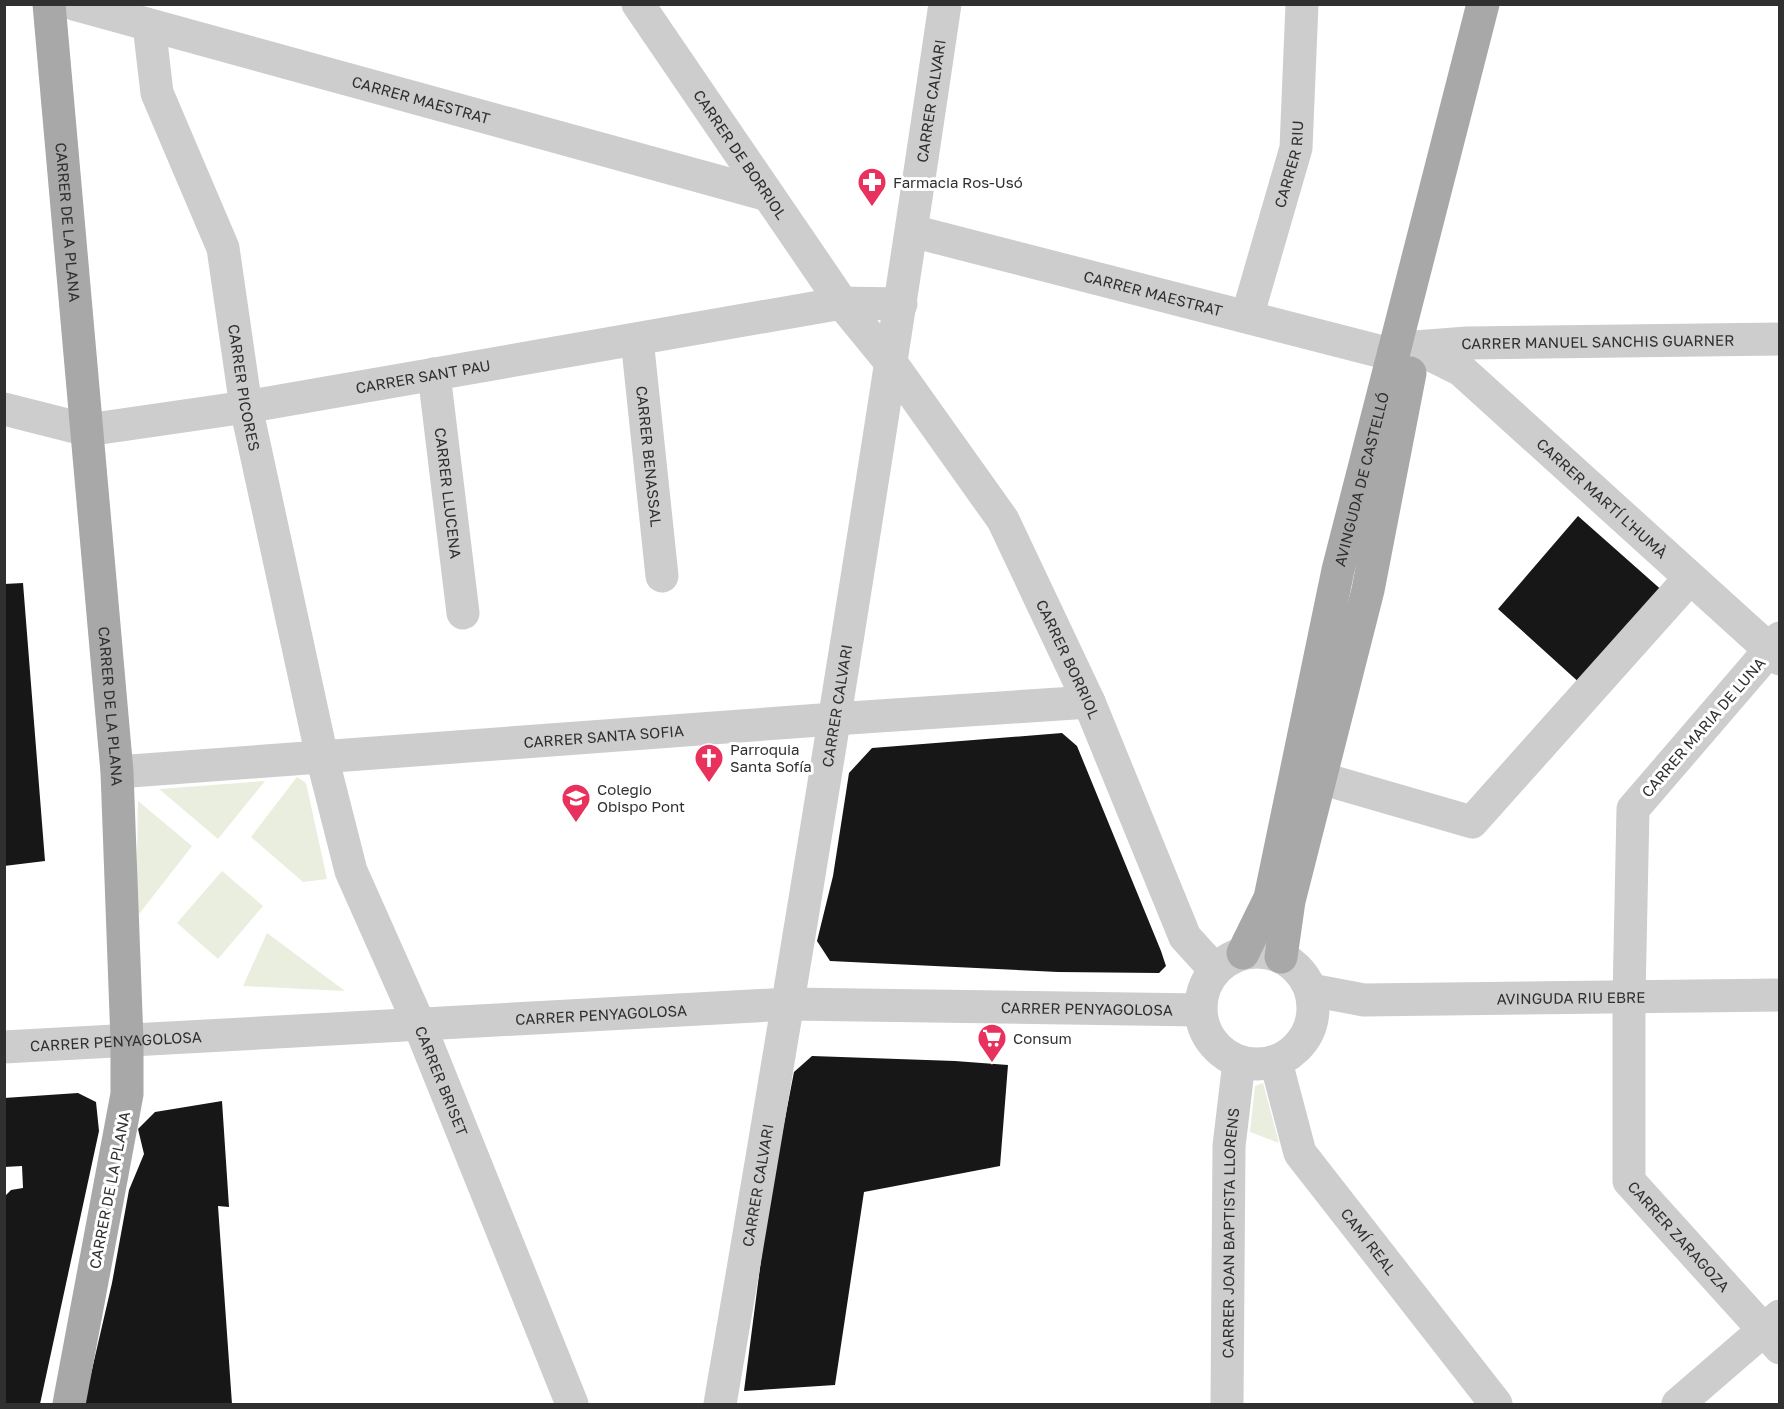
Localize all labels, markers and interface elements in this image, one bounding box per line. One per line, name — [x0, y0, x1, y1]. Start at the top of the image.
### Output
street label: CARRER CALVARI — [912, 38, 949, 164]
street label: CARRER MAESTRAT — [350, 72, 492, 127]
street label: CARRER DE BORRIOL — [690, 86, 791, 223]
street label: CARRER RIU — [1270, 120, 1306, 210]
street label: CARRER DE LA PLANA — [52, 142, 84, 303]
pharmacy icon: Farmacia Ros-Usó — [856, 166, 888, 208]
place label: Farmacia Ros-Usó — [893, 173, 1023, 191]
street label: CARRER MAESTRAT — [1082, 267, 1225, 320]
street label: CARRER PICORES — [225, 323, 264, 452]
street label: CARRER MANUEL SANCHIS GUARNER — [1461, 331, 1734, 352]
street label: CARRER SANT PAU — [354, 355, 492, 397]
street label: CARRER BENASSAL — [633, 385, 666, 528]
street label: AVINGUDA DE CASTELLÓ — [1330, 390, 1392, 568]
street label: CARRER LLUCENA — [432, 427, 465, 560]
street label: CARRER MARTÍ L'HUMÀ — [1533, 434, 1671, 562]
street label: CARRER BORRIOL — [1033, 597, 1104, 722]
street label: CARRER DE LA PLANA — [95, 626, 127, 786]
street label: CARRER CALVARI — [818, 643, 855, 768]
street label: CARRER MARIA DE LUNA — [1637, 654, 1769, 800]
street label: CARRER SANTA SOFIA — [523, 721, 685, 751]
place label: Parroquia Santa Sofía — [730, 740, 812, 775]
church icon: Parroquia Santa Sofía — [693, 742, 725, 784]
place label: Colegio Obispo Pont — [597, 780, 685, 815]
school or university icon: Colegio Obispo Pont — [560, 782, 592, 824]
street label: AVINGUDA RIU EBRE — [1497, 988, 1645, 1007]
street label: CARRER PENYAGOLOSA — [1001, 998, 1173, 1019]
street label: CARRER PENYAGOLOSA — [515, 1001, 687, 1028]
supermarket icon: Consum — [976, 1022, 1008, 1064]
street label: CARRER BRISET — [412, 1023, 472, 1138]
street label: CARRER PENYAGOLOSA — [29, 1027, 202, 1055]
place label: Consum — [1013, 1029, 1072, 1047]
street label: CARRER JOAN BAPTISTA LLORENS — [1218, 1107, 1242, 1358]
street label: CARRER DE LA PLANA — [85, 1110, 133, 1270]
street label: CARRER CALVARI — [738, 1122, 777, 1248]
street label: CARRER ZARAGOZA — [1624, 1177, 1734, 1295]
street label: CAMÍ REAL — [1337, 1204, 1401, 1278]

